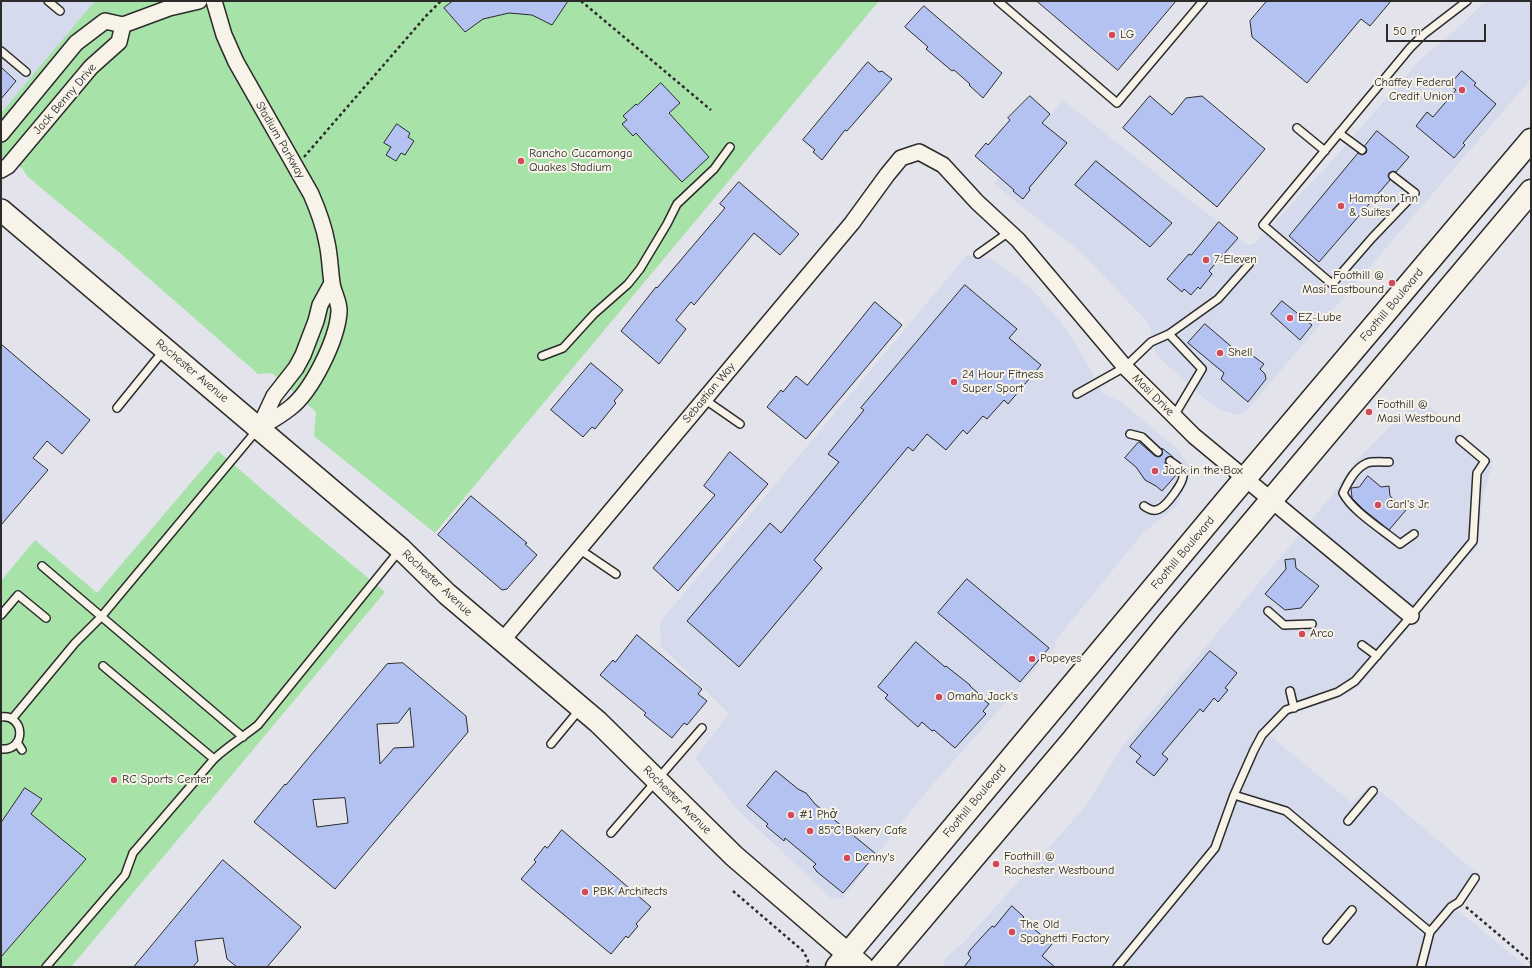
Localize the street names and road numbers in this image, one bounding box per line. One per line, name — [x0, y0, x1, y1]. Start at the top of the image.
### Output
street label: Jack Benny Drive — [30, 61, 100, 137]
street label: Stadium Parkway — [252, 99, 308, 181]
street label: Foothill Boulevard — [1357, 266, 1427, 344]
street label: Rochester Avenue — [153, 336, 231, 406]
street label: Sebastian Way — [680, 360, 738, 426]
street label: Masi Drive — [1129, 371, 1177, 419]
street label: Foothill Boulevard — [1148, 514, 1218, 592]
street label: Rochester Avenue — [399, 547, 475, 619]
street label: Foothill Boulevard — [940, 762, 1010, 840]
street label: Rochester Avenue — [640, 763, 714, 837]

